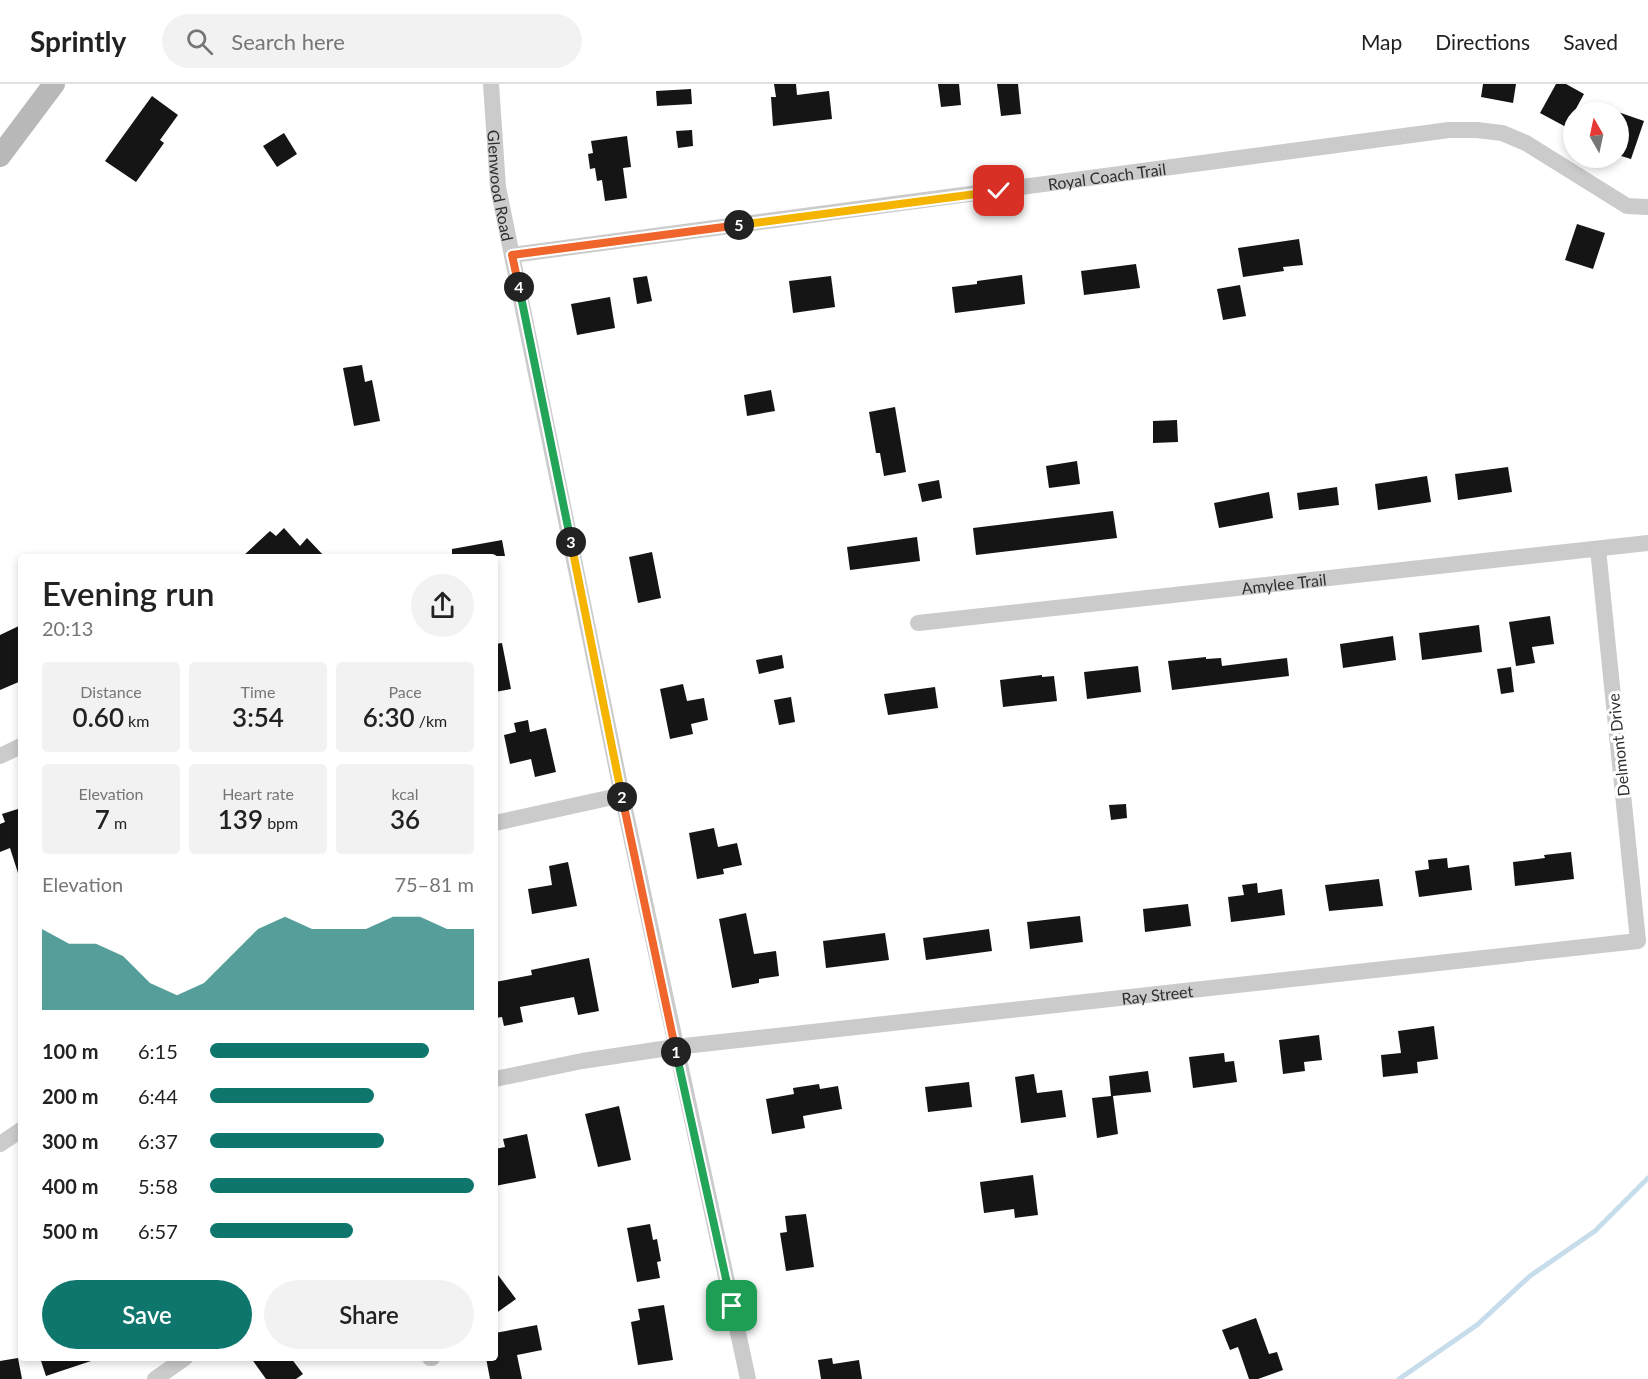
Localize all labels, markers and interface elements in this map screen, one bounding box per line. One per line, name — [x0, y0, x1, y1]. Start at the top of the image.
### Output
search box — [162, 14, 582, 68]
text: Sprintly — [30, 24, 126, 58]
icon: search — [183, 25, 216, 58]
text: Search here — [231, 28, 345, 55]
text: Map — [1361, 29, 1402, 54]
text: Directions — [1435, 29, 1530, 54]
text: Saved — [1563, 29, 1618, 54]
north arrow — [1563, 102, 1629, 168]
map controls — [1563, 102, 1629, 168]
street label: Glenwood Road — [485, 129, 518, 243]
street label: Royal Coach Trail — [1046, 158, 1167, 193]
pin — [973, 165, 1024, 216]
icon: check — [982, 174, 1015, 207]
pin: 5 — [724, 210, 754, 240]
text: 5 — [734, 215, 744, 234]
pin: 4 — [504, 272, 534, 302]
text: 4 — [514, 277, 524, 296]
pin: 3 — [556, 527, 586, 557]
text: 3 — [566, 532, 576, 551]
street label: Amylee Trail — [1240, 569, 1327, 597]
text: Evening run — [42, 573, 215, 613]
button: share — [411, 574, 474, 637]
text: 20:13 — [42, 616, 93, 640]
text: Distance — [80, 682, 142, 701]
text: Time — [241, 682, 275, 701]
text: Pace — [388, 682, 422, 701]
street label: Delmont Drive — [1603, 693, 1633, 797]
text: 0.60 — [73, 701, 124, 733]
text: 3:54 — [232, 701, 284, 733]
text: 6:30 — [363, 701, 415, 733]
text: km — [124, 711, 149, 730]
text: /km — [415, 711, 447, 730]
pin: 2 — [607, 782, 637, 812]
text: Elevation — [79, 784, 144, 803]
text: Heart rate — [222, 784, 294, 803]
text: kcal — [391, 784, 419, 803]
text: 2 — [617, 787, 627, 806]
text: 7 — [95, 803, 110, 835]
text: 139 — [218, 803, 263, 835]
text: 36 — [390, 803, 420, 835]
text: m — [110, 813, 127, 832]
text: bpm — [263, 813, 298, 832]
text: Elevation — [42, 872, 123, 896]
text: 75–81 m — [394, 872, 474, 896]
street label: Ray Street — [1120, 981, 1194, 1007]
pin: 1 — [661, 1037, 691, 1067]
text: 100 m — [42, 1039, 98, 1063]
text: 6:15 — [138, 1039, 178, 1063]
text: 1 — [671, 1042, 681, 1061]
text: 200 m — [42, 1084, 98, 1108]
text: 6:44 — [138, 1084, 178, 1108]
text: 300 m — [42, 1129, 98, 1153]
text: 6:37 — [138, 1129, 178, 1153]
text: 400 m — [42, 1174, 98, 1198]
text: 5:58 — [138, 1174, 178, 1198]
text: 500 m — [42, 1219, 98, 1243]
text: 6:57 — [138, 1219, 178, 1243]
button: Save — [42, 1280, 252, 1349]
button: Share — [264, 1280, 474, 1349]
pin — [706, 1280, 757, 1331]
icon: arrive — [715, 1289, 748, 1322]

